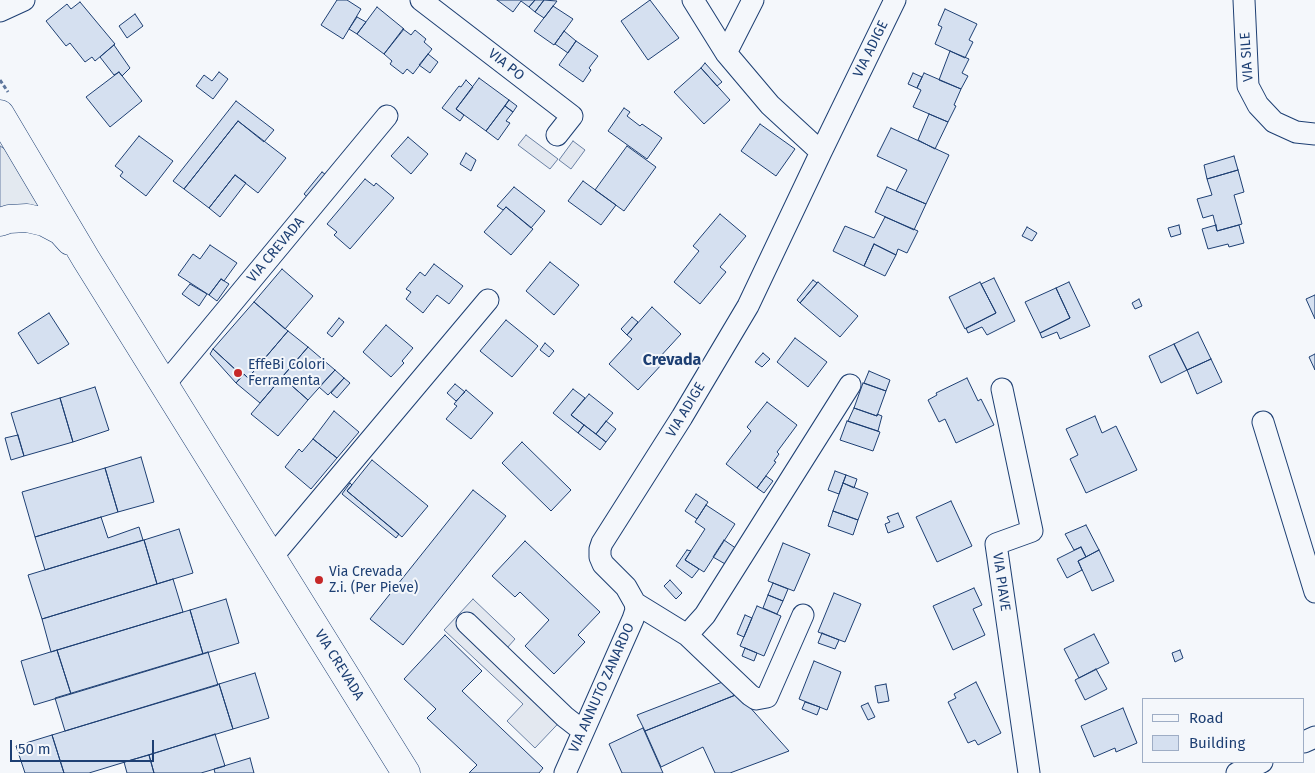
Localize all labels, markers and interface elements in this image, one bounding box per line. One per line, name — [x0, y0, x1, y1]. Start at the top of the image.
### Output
street label: VIA ADIGE — [850, 18, 892, 80]
street label: VIA SILE — [1237, 32, 1257, 82]
street label: VIA PO — [484, 46, 528, 84]
street label: VIA CREVADA — [244, 214, 308, 286]
district label: Crevada — [643, 351, 701, 371]
place label: EffeBi Colori Ferramenta — [248, 357, 326, 390]
marker: EffeBi Colori Ferramenta — [232, 367, 244, 379]
street label: VIA ADIGE — [663, 379, 709, 441]
street label: VIA PIAVE — [989, 552, 1013, 612]
place label: Via Crevada Z.i. (Per Pieve) — [329, 564, 418, 596]
marker: Via Crevada Z.i. (Per Pieve) — [313, 574, 325, 586]
street label: VIA ANNUTO ZANARDO — [566, 621, 638, 755]
street label: VIA CREVADA — [311, 627, 367, 703]
legend — [1142, 698, 1305, 763]
text: Road — [1189, 709, 1224, 727]
scale bar — [12, 730, 156, 762]
text: Building — [1189, 734, 1245, 752]
text: 50 m — [18, 740, 51, 758]

